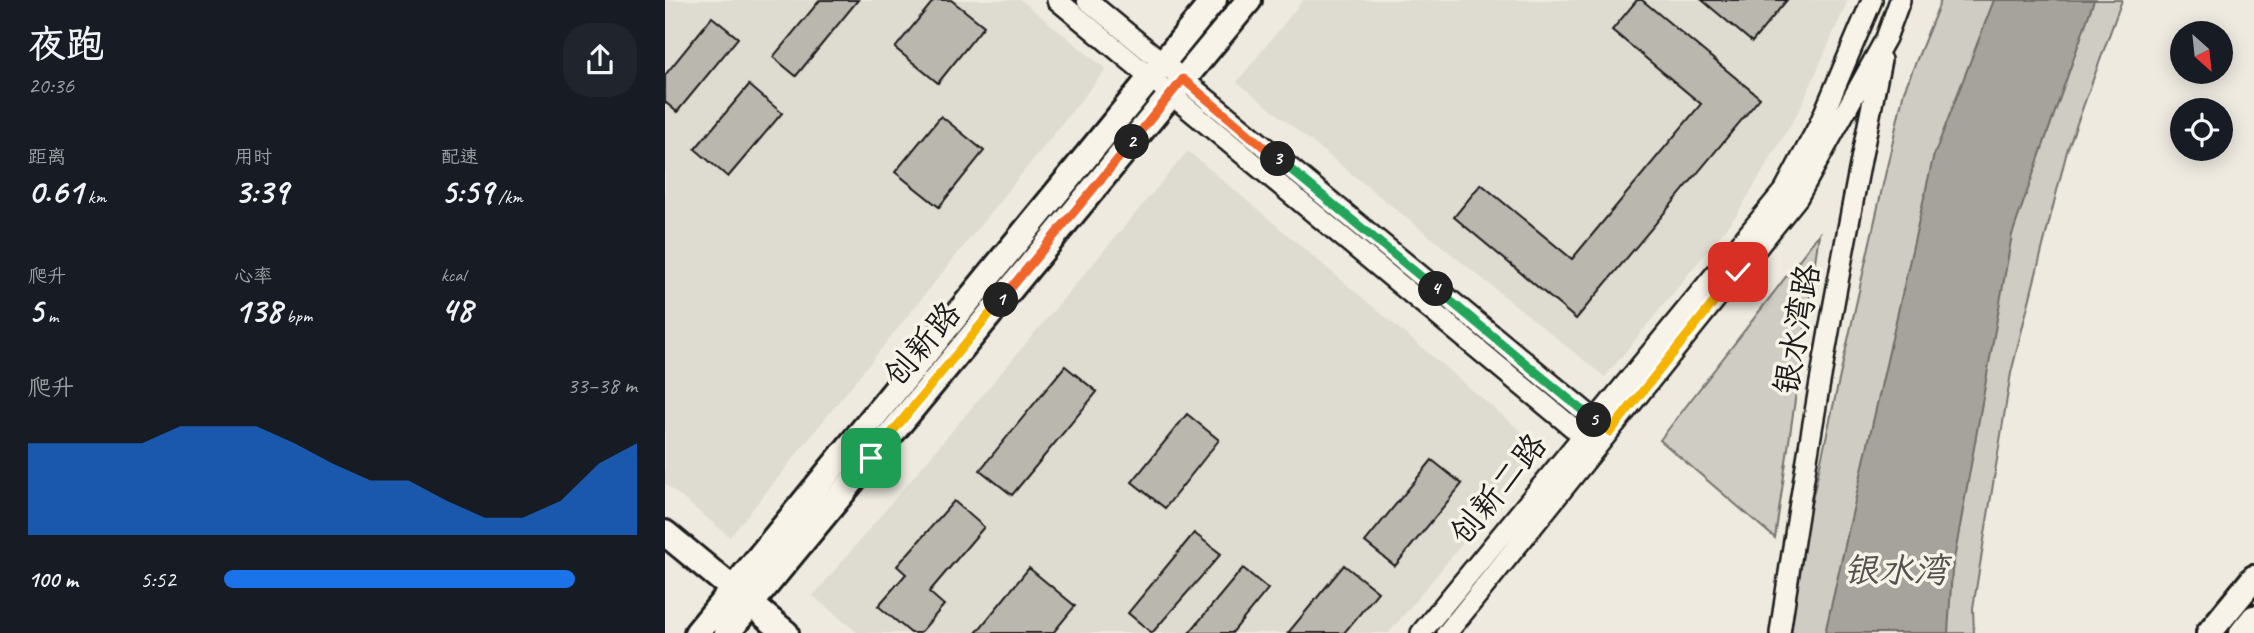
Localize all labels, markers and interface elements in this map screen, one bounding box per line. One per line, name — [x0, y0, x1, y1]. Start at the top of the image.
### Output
text: 夜跑 — [28, 21, 104, 68]
north arrow — [2170, 21, 2233, 84]
map controls — [2170, 21, 2233, 161]
button: share — [563, 23, 637, 97]
text: 20:36 — [28, 71, 74, 100]
button: locate — [2170, 98, 2233, 161]
pin: 2 — [1114, 124, 1149, 160]
text: 2 — [1127, 129, 1136, 153]
pin: 3 — [1261, 142, 1295, 176]
text: 距离 — [28, 145, 66, 169]
text: 用时 — [234, 145, 272, 169]
text: 配速 — [441, 145, 479, 169]
text: 3 — [1273, 146, 1282, 170]
text: 0.61 — [28, 169, 83, 214]
text: 3:39 — [234, 169, 288, 214]
text: 5:59 — [441, 169, 493, 214]
text: km — [83, 185, 106, 209]
text: /km — [493, 185, 523, 209]
pin — [1708, 242, 1768, 302]
icon: check — [1719, 253, 1757, 291]
street label: 银水湾路 — [1765, 260, 1829, 398]
text: kcal — [441, 263, 466, 287]
text: 爬升 — [28, 264, 66, 288]
text: 心率 — [234, 264, 272, 288]
pin: 4 — [1419, 272, 1453, 306]
text: 4 — [1431, 276, 1440, 300]
pin: 1 — [983, 282, 1019, 318]
text: 48 — [441, 287, 472, 332]
text: 1 — [996, 287, 1005, 311]
text: 5 — [28, 288, 43, 333]
text: 138 — [234, 288, 282, 333]
street label: 创新路 — [874, 293, 970, 395]
text: m — [43, 304, 58, 328]
text: bpm — [282, 304, 312, 328]
text: 33–38 m — [567, 371, 637, 400]
text: 爬升 — [28, 373, 74, 402]
pin: 5 — [1577, 402, 1611, 438]
text: 5 — [1589, 407, 1598, 431]
street label: 创新二路 — [1440, 424, 1556, 554]
pin — [841, 428, 901, 488]
icon: arrive — [852, 439, 890, 477]
water label: 银水湾 — [1843, 548, 1952, 593]
text: 100 m — [28, 565, 78, 594]
text: 5:52 — [140, 565, 176, 594]

